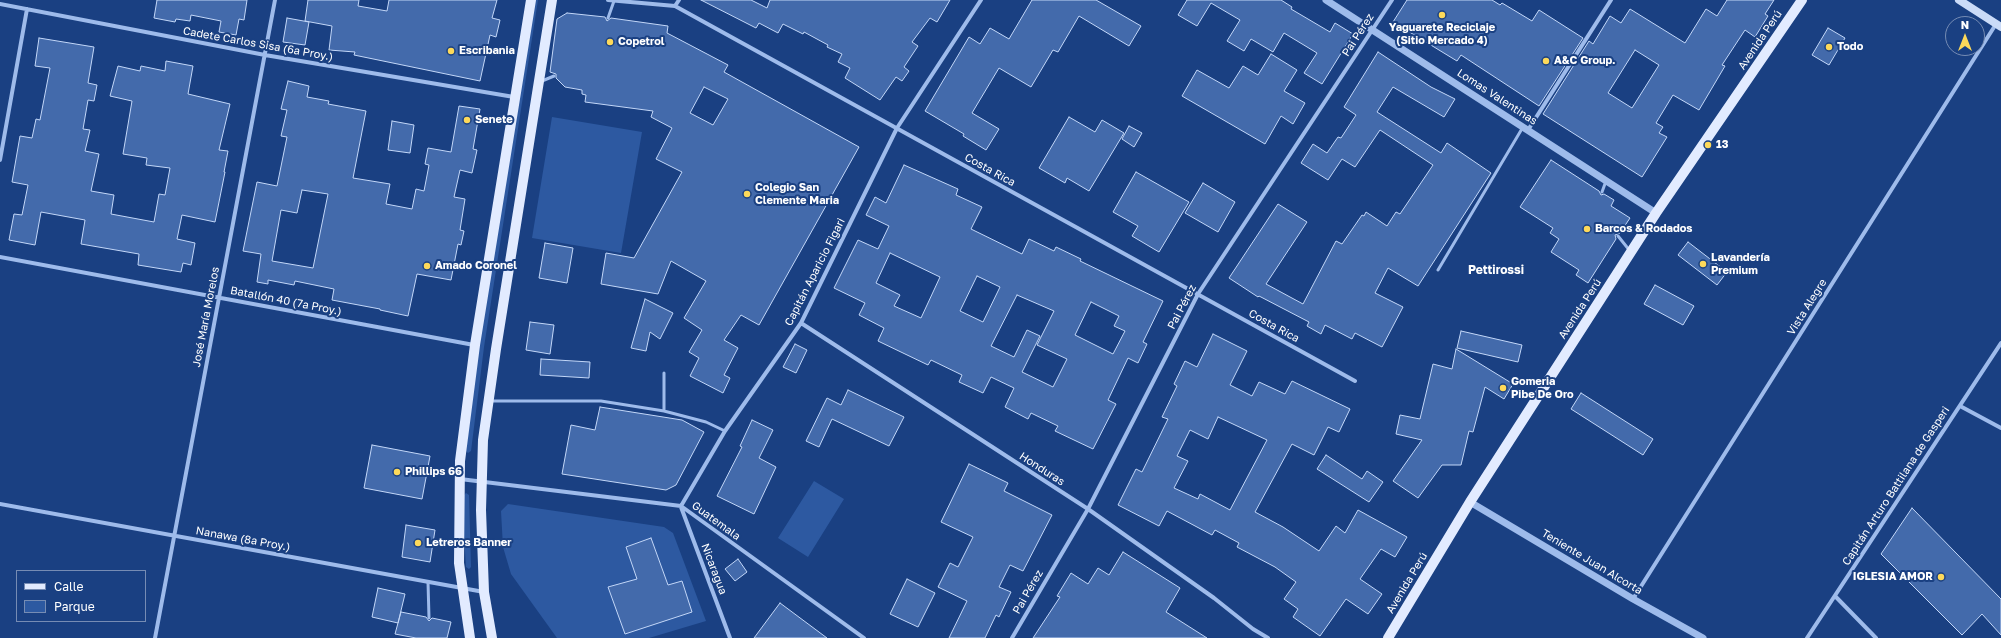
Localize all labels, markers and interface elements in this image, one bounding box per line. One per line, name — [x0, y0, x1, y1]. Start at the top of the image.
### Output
street label: Avenida Perú — [1735, 8, 1785, 72]
marker: Yaguarete Reciclaje (Sitio Mercado 4) — [1437, 10, 1447, 20]
street label: Pai Pérez — [1339, 11, 1377, 59]
north arrow — [1945, 16, 1985, 56]
text: N — [1961, 18, 1969, 31]
place label: Yaguarete Reciclaje (Sitio Mercado 4) — [1389, 21, 1495, 47]
street label: Cadete Carlos Sisa (6ª Proy.) — [182, 24, 334, 64]
place label: Copetrol — [618, 35, 664, 49]
marker: Copetrol — [605, 37, 615, 47]
place label: Todo — [1837, 40, 1863, 54]
marker: Todo — [1824, 42, 1834, 52]
place label: Escribania — [459, 44, 515, 58]
marker: Escribania — [446, 46, 456, 56]
place label: A&C Group. — [1554, 54, 1616, 68]
marker: A&C Group. — [1541, 56, 1551, 66]
street label: Lomas Valentinas — [1454, 66, 1540, 128]
place label: Senete — [475, 113, 513, 127]
marker: Senete — [462, 115, 472, 125]
place label: 13 — [1716, 138, 1728, 152]
marker: 13 — [1703, 140, 1713, 150]
street label: Costa Rica — [962, 151, 1018, 189]
place label: Colegio San Clemente Maria — [755, 181, 839, 207]
marker: Colegio San Clemente Maria — [742, 189, 752, 199]
street label: Capitán Aparicio Figari — [782, 216, 848, 328]
place label: Barcos & Rodados — [1595, 222, 1692, 236]
marker: Barcos & Rodados — [1582, 224, 1592, 234]
place label: Lavandería Premium — [1711, 251, 1770, 277]
place label: Amado Coronel — [435, 259, 517, 273]
marker: Lavandería Premium — [1698, 259, 1708, 269]
marker: Amado Coronel — [422, 261, 432, 271]
district label: Pettirossi — [1468, 263, 1524, 277]
street label: José María Morelos — [190, 266, 222, 368]
street label: Vista Alegre — [1785, 276, 1829, 338]
street label: Avenida Perú — [1556, 277, 1604, 341]
street label: Pai Pérez — [1165, 282, 1199, 332]
street label: Batallón 40 (7ª Proy.) — [229, 284, 343, 318]
street label: Costa Rica — [1246, 307, 1302, 345]
place label: Gomeria Pibe De Oro — [1511, 375, 1574, 401]
marker: Gomeria Pibe De Oro — [1498, 383, 1508, 393]
street label: Capitán Arturo Battilana de Gasperi — [1840, 404, 1952, 568]
street label: Honduras — [1017, 449, 1067, 489]
place label: Phillips 66 — [405, 465, 462, 479]
marker: Phillips 66 — [392, 467, 402, 477]
street label: Guatemala — [689, 499, 743, 543]
street label: Nanawa (8ª Proy.) — [195, 524, 291, 554]
street label: Teniente Juan Alcorta — [1539, 527, 1645, 597]
place label: Letreros Banner — [426, 536, 512, 550]
marker: Letreros Banner — [413, 538, 423, 548]
street label: Nicaragua — [698, 542, 730, 596]
street label: Avenida Perú — [1384, 550, 1430, 616]
street label: Pai Pérez — [1010, 568, 1046, 616]
legend — [16, 570, 146, 622]
place label: IGLESIA AMOR — [1853, 570, 1933, 584]
marker: IGLESIA AMOR — [1936, 572, 1946, 582]
text: Calle — [54, 579, 83, 594]
text: Parque — [54, 599, 95, 614]

